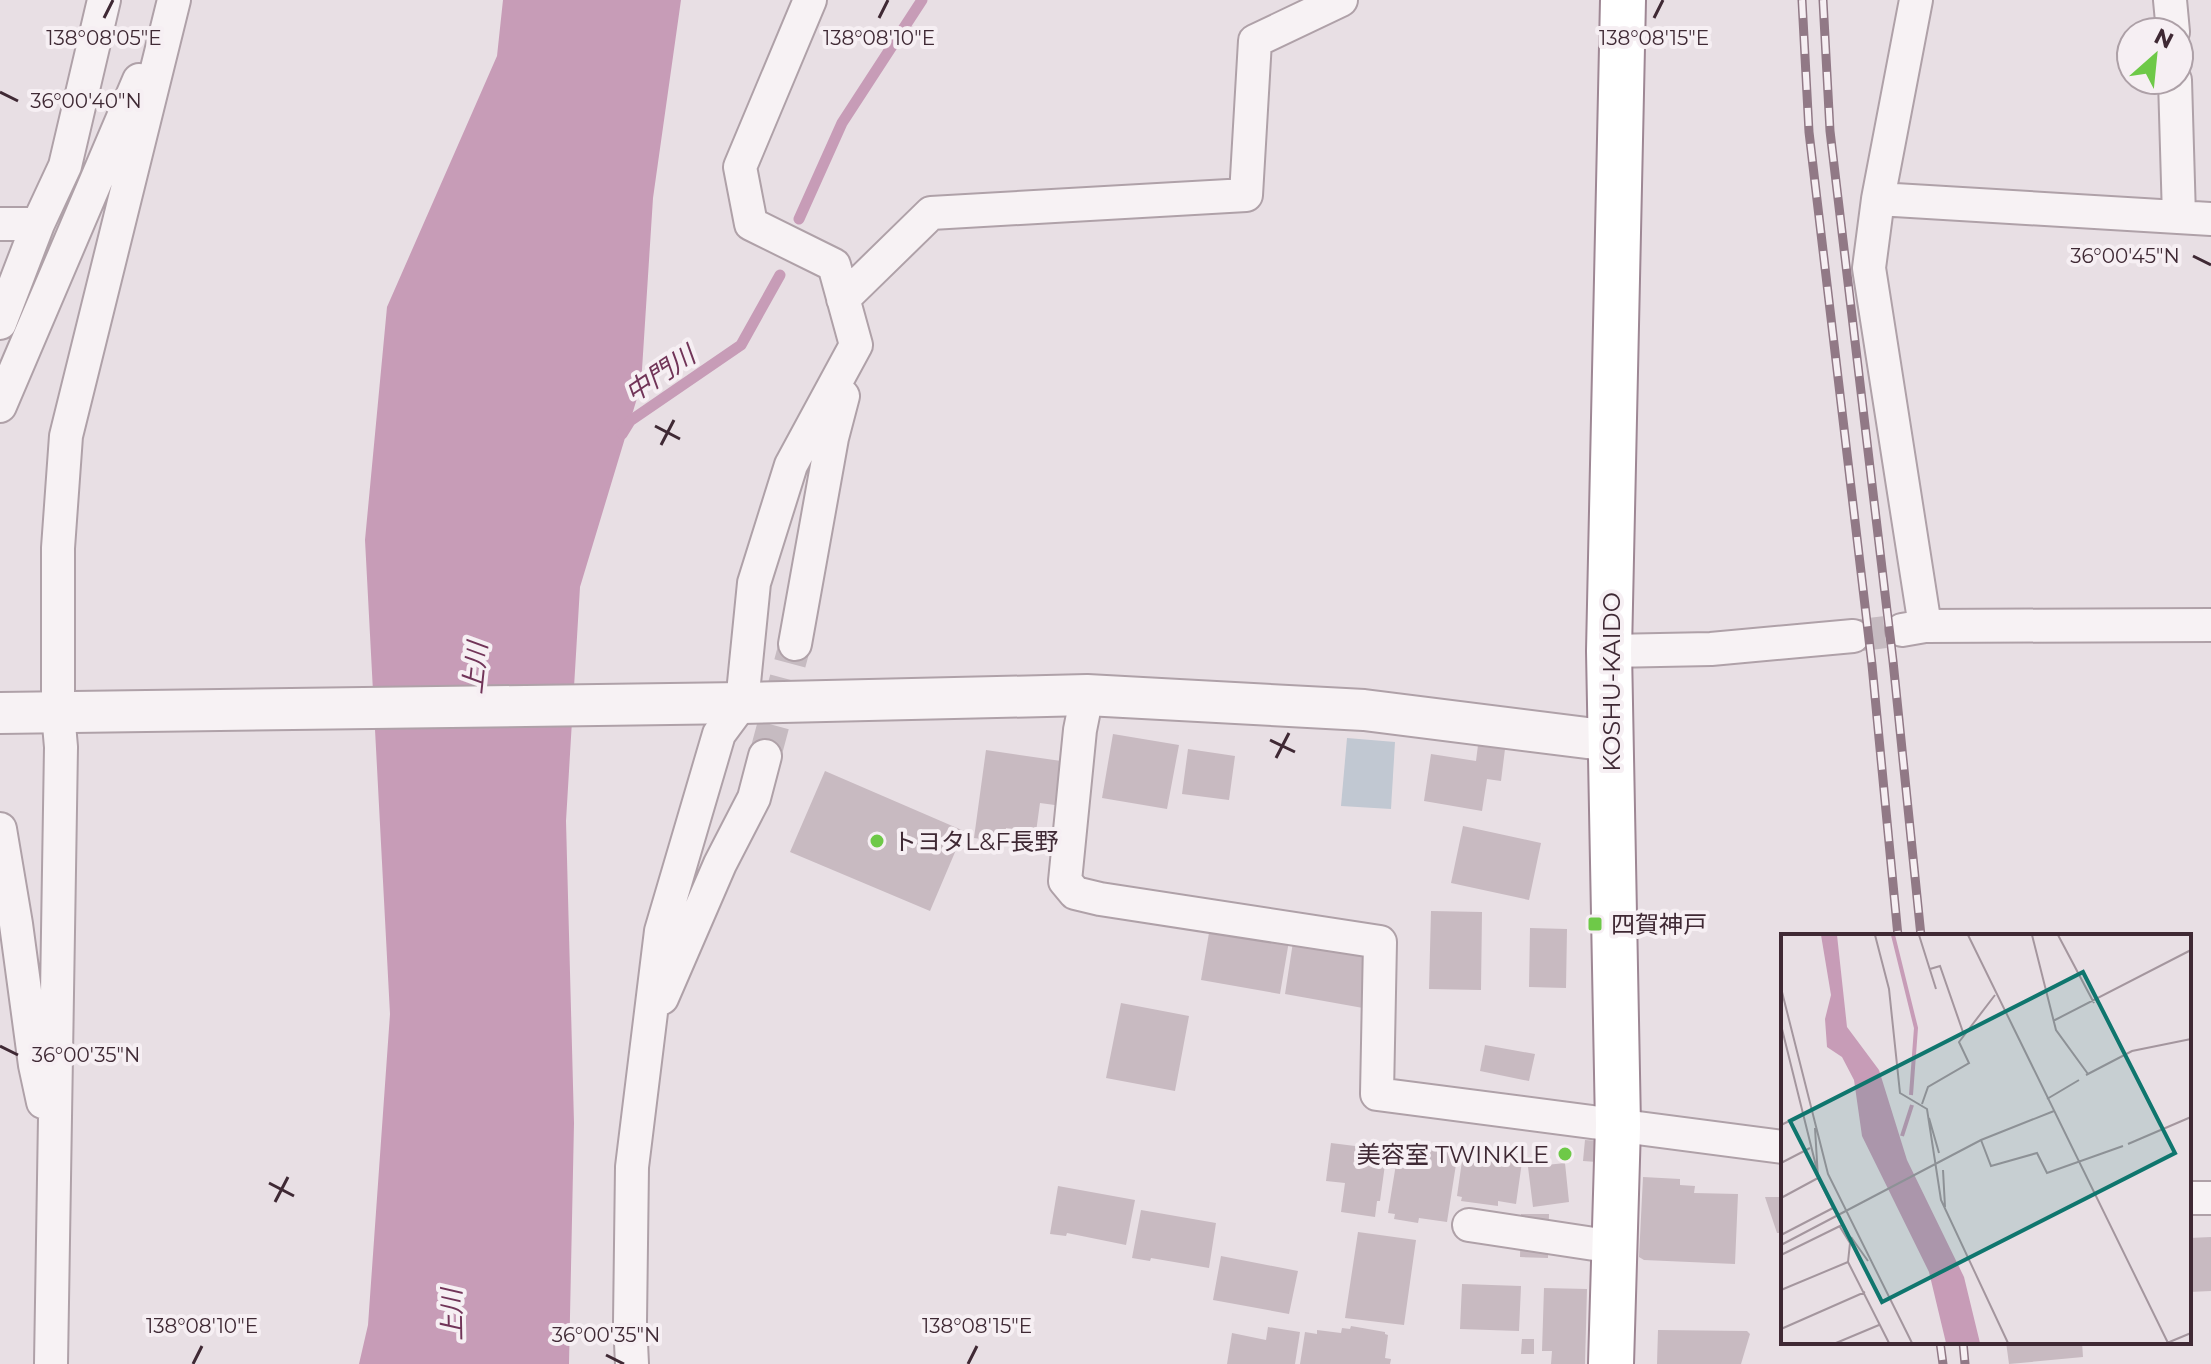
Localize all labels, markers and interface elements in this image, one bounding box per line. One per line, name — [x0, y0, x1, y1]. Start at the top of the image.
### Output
north arrow — [2115, 16, 2195, 96]
text: N — [2150, 23, 2178, 55]
text: 138°08'05"E — [46, 26, 162, 50]
text: 138°08'10"E — [823, 26, 935, 50]
text: 138°08'15"E — [1599, 26, 1709, 50]
text: 36°00'40"N — [30, 89, 142, 113]
text: 36°00'45"N — [2070, 244, 2180, 268]
water label: 中門川 — [619, 337, 704, 409]
street label: KOSHU-KAIDO — [1597, 592, 1626, 772]
water label: 上川 — [456, 637, 494, 696]
place label: トヨタL&F長野 — [893, 827, 1058, 856]
marker: トヨタL&F長野 — [868, 832, 886, 850]
place label: 四賀神戸 — [1611, 910, 1707, 939]
marker: 四賀神戸 — [1586, 915, 1604, 933]
inset map — [1781, 934, 2191, 1344]
text: 36°00'35"N — [32, 1043, 140, 1067]
place label: 美容室 TWINKLE — [1357, 1140, 1549, 1169]
marker: 美容室 TWINKLE — [1556, 1145, 1574, 1163]
water label: 上川 — [435, 1286, 468, 1341]
text: 138°08'10"E — [146, 1314, 258, 1338]
text: 138°08'15"E — [922, 1314, 1032, 1338]
text: 36°00'35"N — [552, 1323, 660, 1347]

